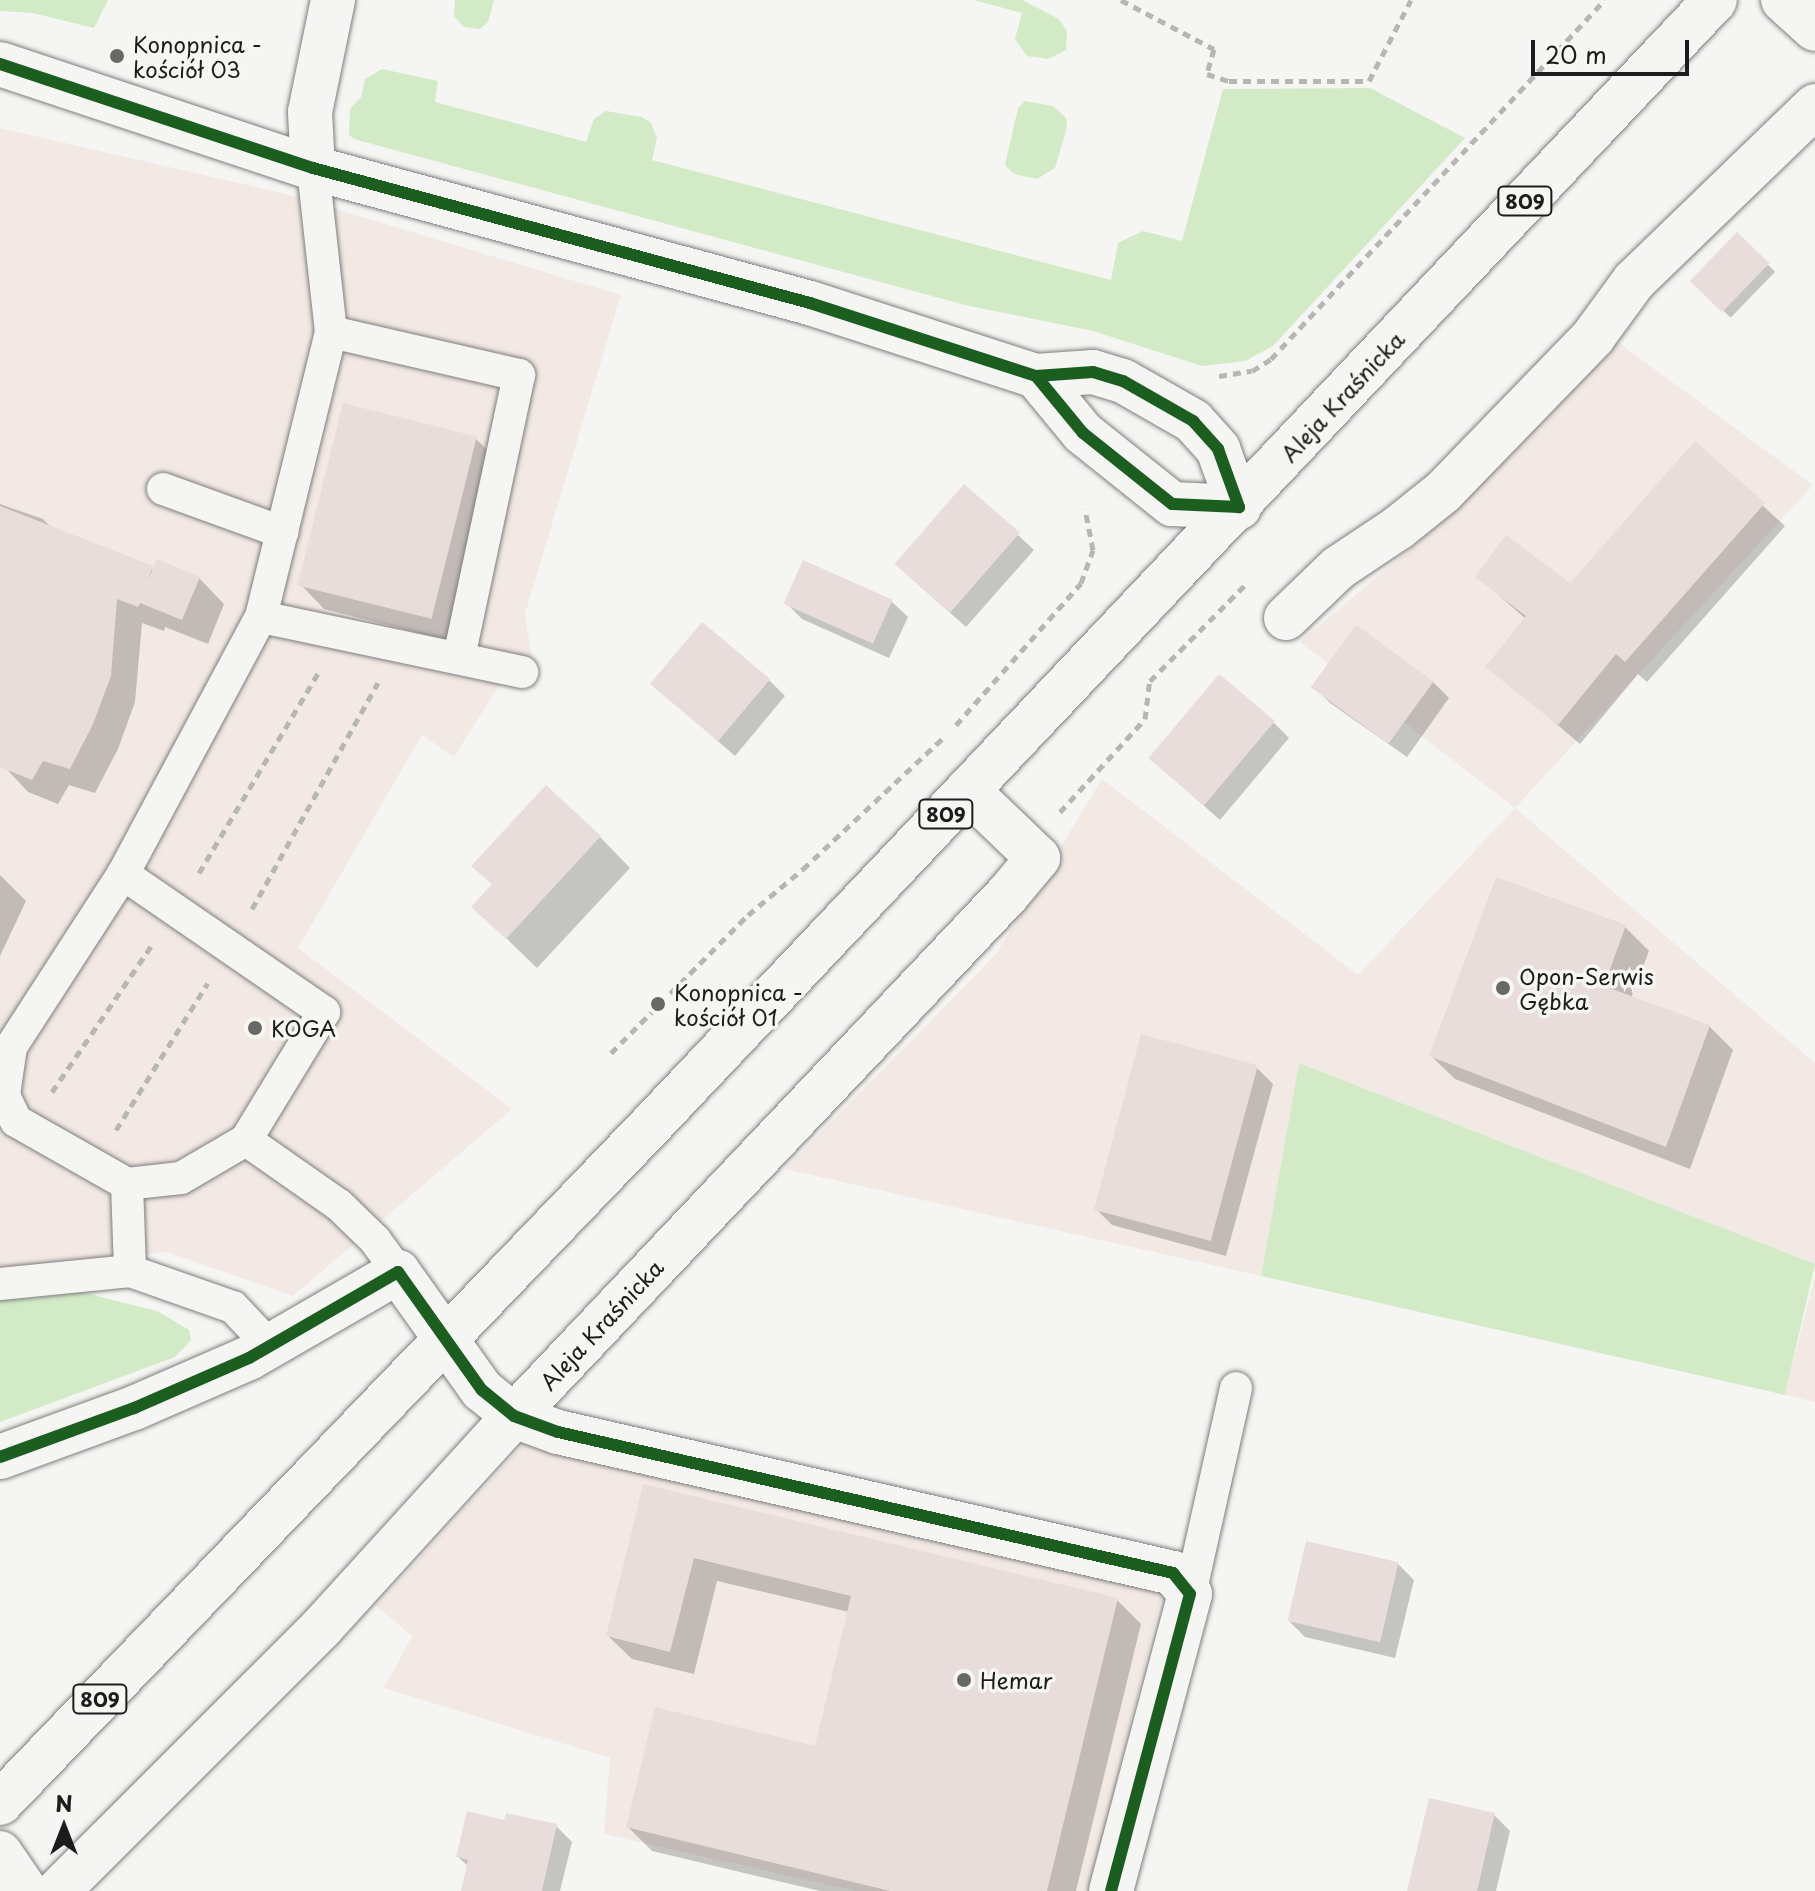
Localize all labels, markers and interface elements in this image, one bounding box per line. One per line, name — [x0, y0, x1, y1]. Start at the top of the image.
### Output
scale bar — [1535, 24, 1693, 74]
place label: Konopnica - kościół 03 — [133, 30, 263, 82]
text: 20 m — [1545, 36, 1607, 72]
marker: Konopnica - kościół 03 — [108, 47, 126, 65]
road number: 809 — [1497, 185, 1553, 217]
street label: Aleja Kraśnicka — [1275, 326, 1409, 466]
road number: 809 — [918, 798, 974, 830]
place label: Opon-Serwis Gębka — [1519, 962, 1654, 1014]
place label: Konopnica - kościół 01 — [674, 978, 804, 1030]
marker: Opon-Serwis Gębka — [1494, 979, 1512, 997]
marker: Konopnica - kościół 01 — [649, 995, 667, 1013]
place label: KOGA — [271, 1015, 336, 1041]
marker: KOGA — [246, 1019, 264, 1037]
street label: Aleja Kraśnicka — [534, 1254, 668, 1394]
place label: Hemar — [980, 1667, 1052, 1693]
marker: Hemar — [955, 1671, 973, 1689]
road number: 809 — [72, 1683, 128, 1715]
text: N — [55, 1786, 73, 1819]
north arrow — [24, 1787, 104, 1867]

